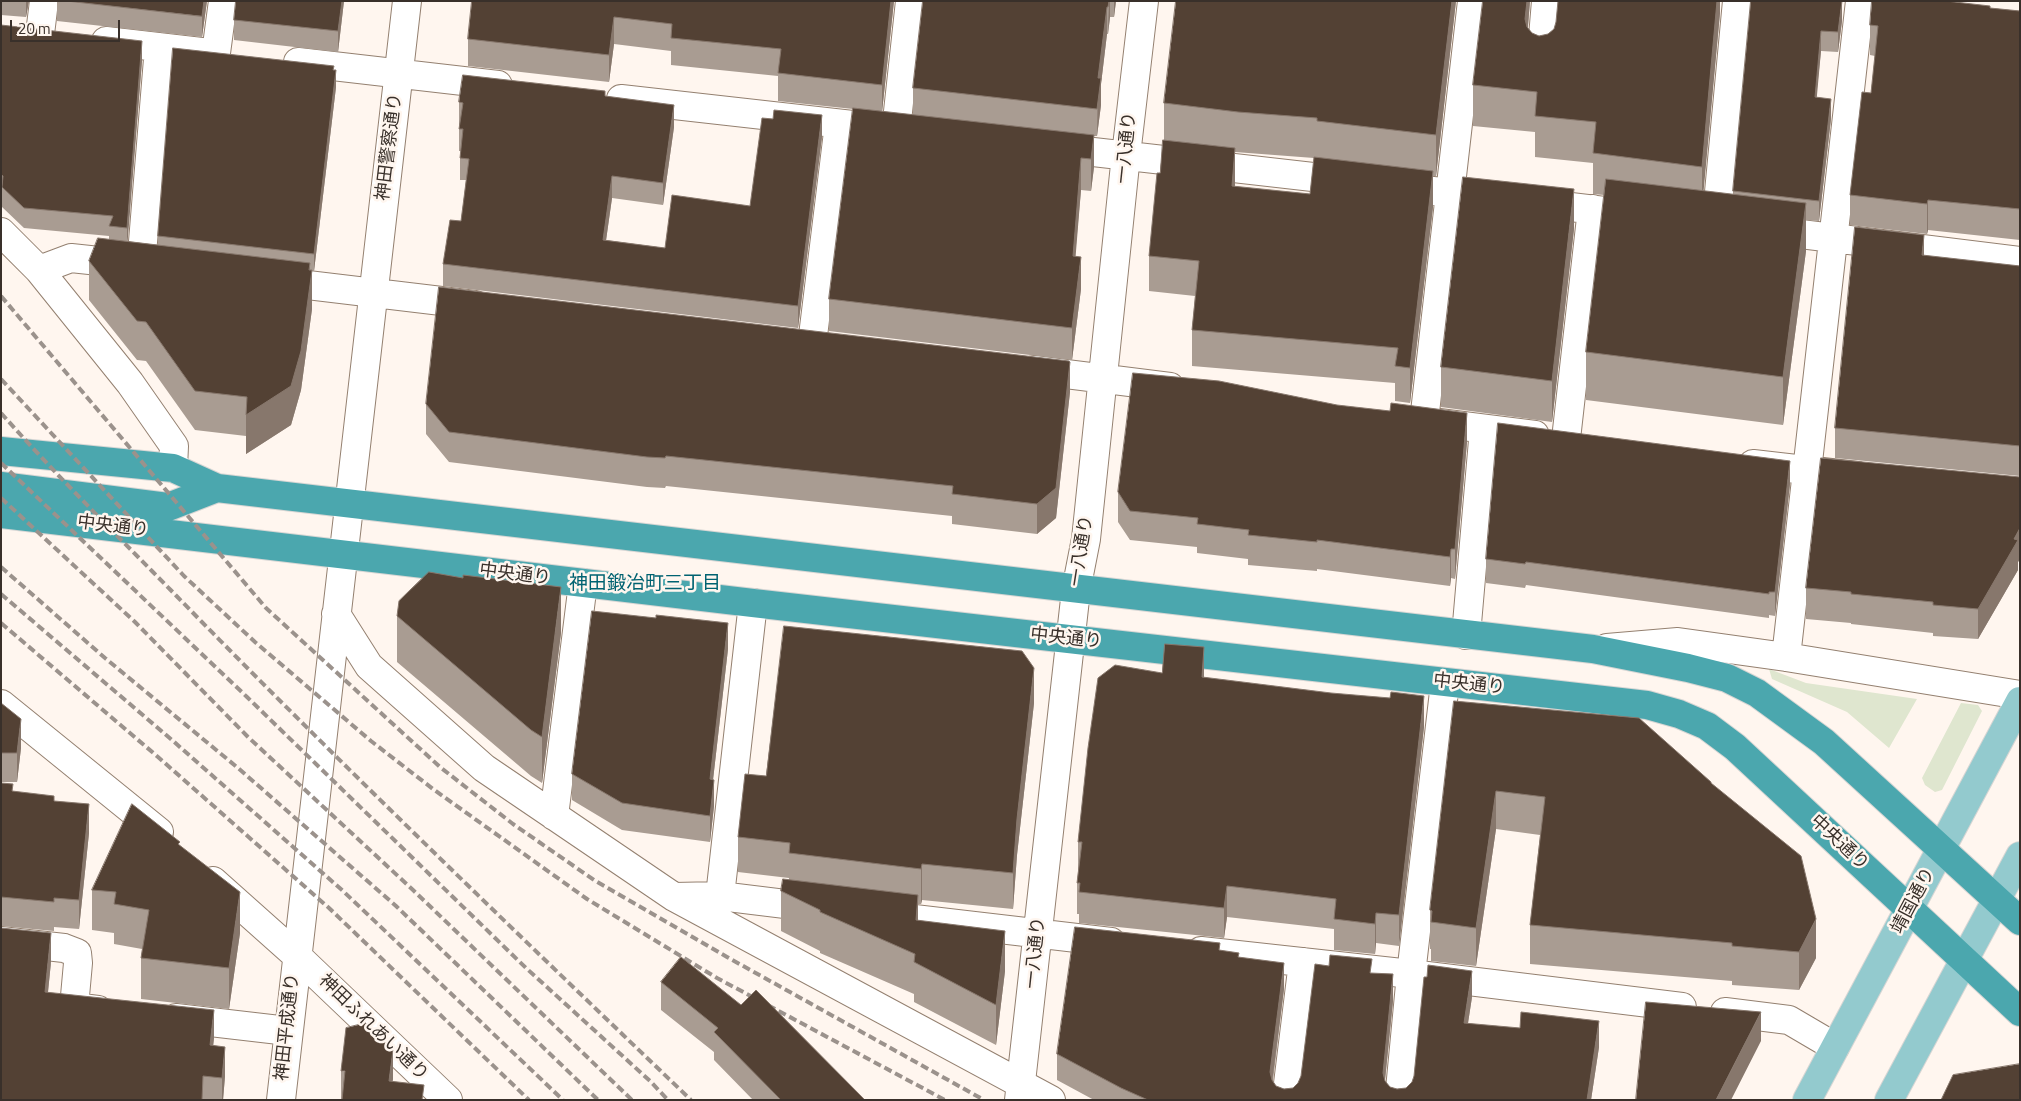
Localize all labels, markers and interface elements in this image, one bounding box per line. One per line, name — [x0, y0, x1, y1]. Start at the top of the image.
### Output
scale bar — [12, 10, 122, 42]
text: 20 m — [18, 17, 51, 40]
street label: 神田警察通り — [373, 92, 407, 202]
street label: 一八通り — [1112, 111, 1142, 185]
street label: 中央通り — [76, 512, 150, 542]
street label: 一八通り — [1066, 514, 1098, 588]
street label: 中央通り — [478, 560, 552, 590]
district label: 神田鍛冶町三丁目 — [569, 573, 721, 595]
street label: 中央通り — [1029, 624, 1103, 654]
street label: 中央通り — [1432, 670, 1506, 700]
street label: 中央通り — [1805, 811, 1873, 875]
street label: 靖国通り — [1888, 864, 1940, 938]
street label: 一八通り — [1021, 916, 1051, 990]
street label: 神田ふれあい通り — [314, 970, 432, 1086]
street label: 神田平成通り — [272, 972, 304, 1082]

